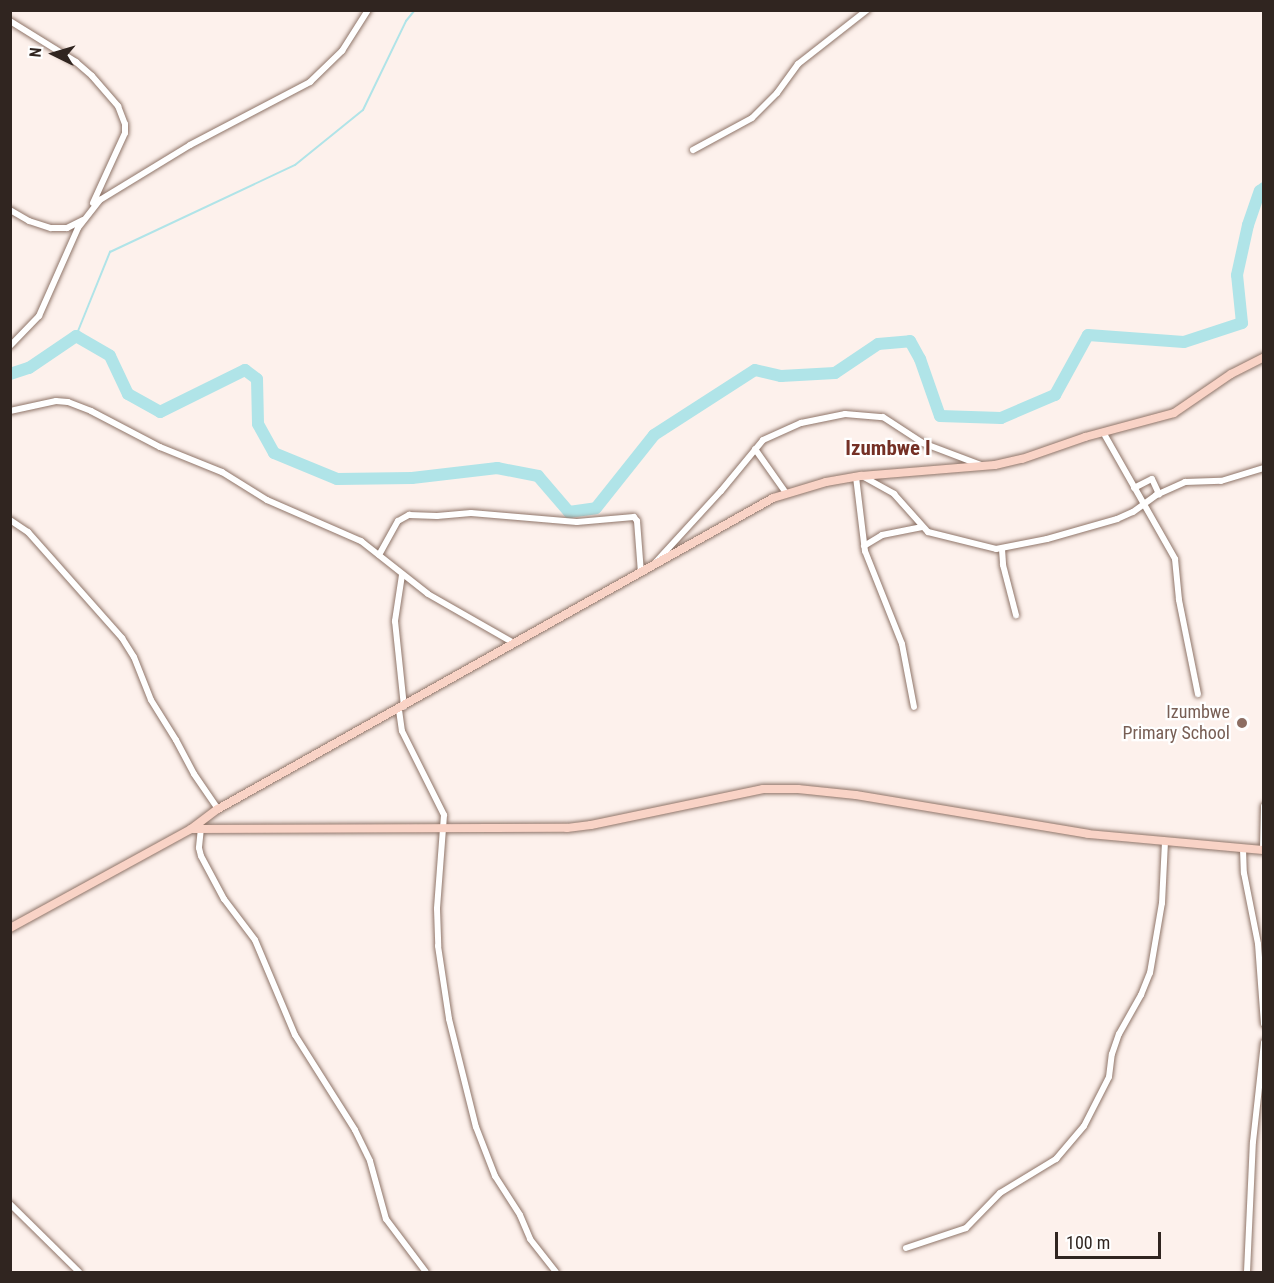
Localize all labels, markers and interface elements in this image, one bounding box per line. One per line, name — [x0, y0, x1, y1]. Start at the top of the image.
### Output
north arrow — [24, 24, 84, 84]
text: N — [26, 47, 45, 58]
district label: Izumbwe I — [845, 435, 931, 461]
place label: Izumbwe Primary School — [1122, 702, 1230, 744]
marker: Izumbwe Primary School — [1235, 716, 1249, 730]
scale bar — [1058, 1220, 1164, 1258]
text: 100 m — [1066, 1232, 1110, 1253]

